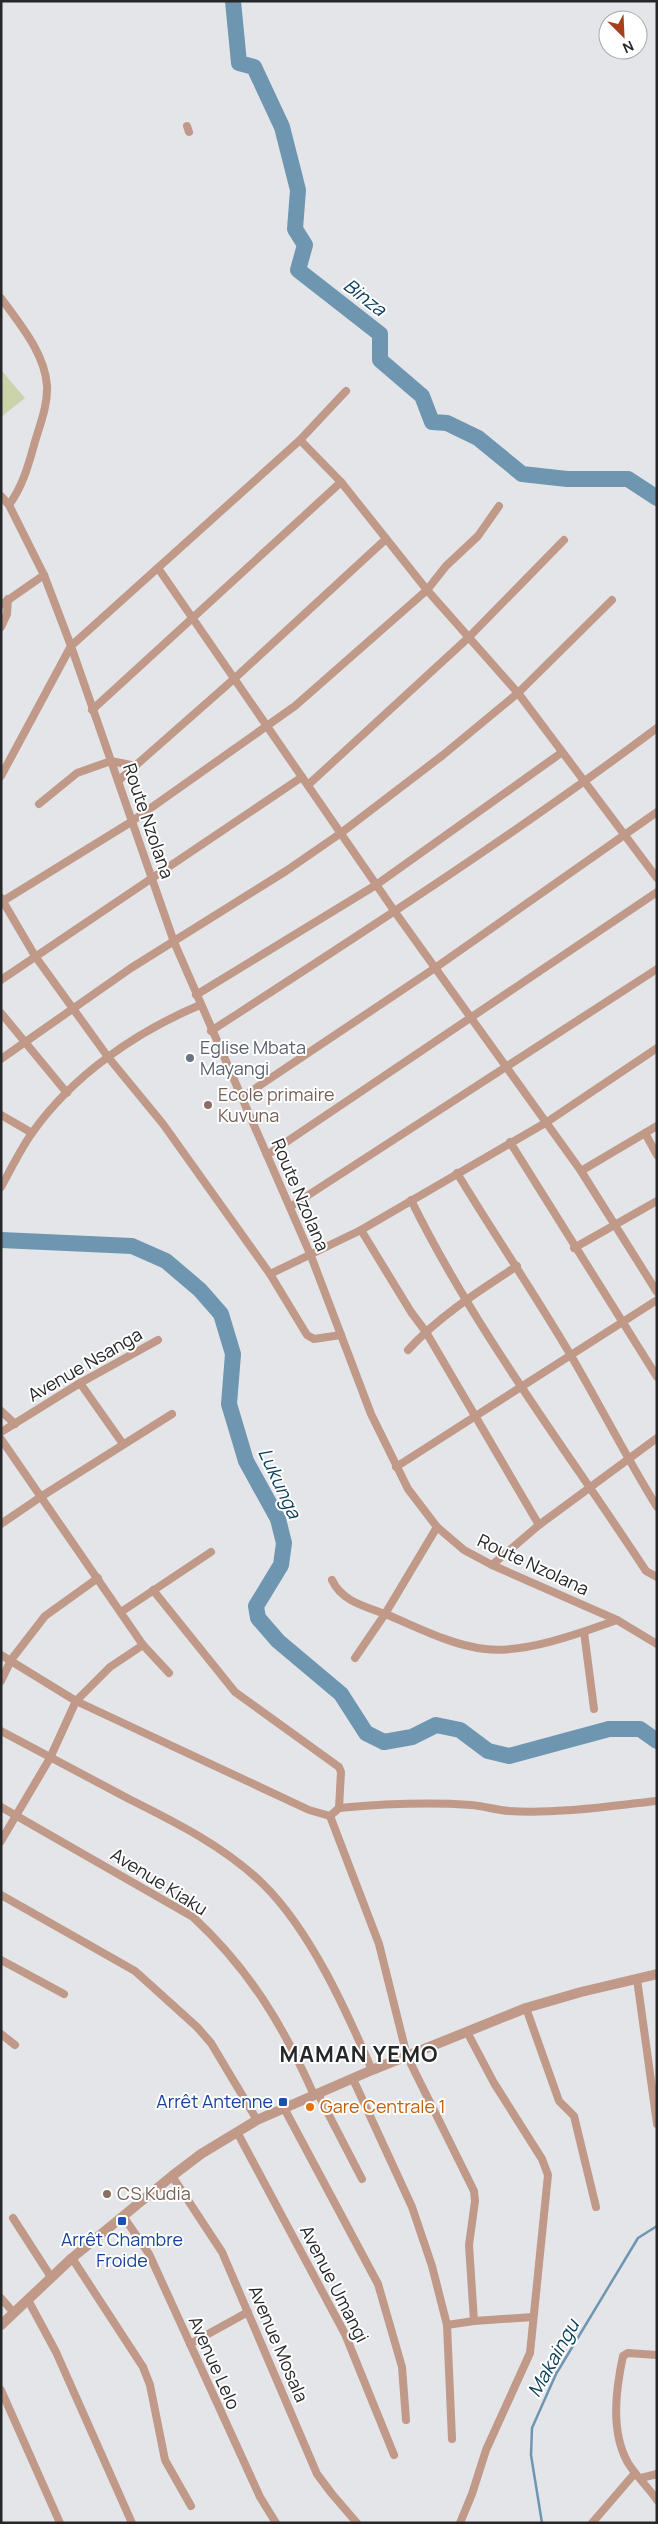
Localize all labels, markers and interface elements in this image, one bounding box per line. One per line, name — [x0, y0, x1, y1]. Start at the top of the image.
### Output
north arrow — [598, 10, 648, 60]
text: N — [620, 37, 637, 58]
water label: Binza — [338, 272, 393, 323]
street label: Route Nzolana — [118, 760, 180, 881]
place label: Eglise Mbata Mayangi — [200, 1035, 306, 1080]
marker: Eglise Mbata Mayangi — [184, 1052, 196, 1064]
place label: Ecole primaire Kuvuna — [218, 1082, 335, 1127]
marker: Ecole primaire Kuvuna — [202, 1099, 214, 1111]
street label: Route Nzolana — [266, 1135, 335, 1255]
street label: Avenue Nsanga — [23, 1322, 146, 1407]
water label: Lukunga — [252, 1444, 308, 1524]
street label: Route Nzolana — [474, 1528, 593, 1600]
street label: Avenue Kiaku — [107, 1842, 212, 1920]
district label: MAMAN YEMO — [280, 2039, 438, 2069]
place label: Arrêt Antenne — [156, 2089, 273, 2113]
place label: Gare Centrale 1 — [320, 2094, 446, 2118]
marker: Arrêt Antenne — [277, 2096, 289, 2108]
marker: Gare Centrale 1 — [304, 2101, 316, 2113]
place label: CS Kudia — [117, 2181, 191, 2205]
marker: CS Kudia — [101, 2188, 113, 2200]
marker: Arrêt Chambre Froide — [116, 2215, 128, 2227]
street label: Avenue Umangi — [295, 2221, 375, 2346]
place label: Arrêt Chambre Froide — [61, 2227, 183, 2272]
street label: Avenue Mosala — [244, 2282, 314, 2406]
street label: Avenue Lelo — [184, 2312, 246, 2413]
water label: Makaingu — [521, 2313, 586, 2401]

